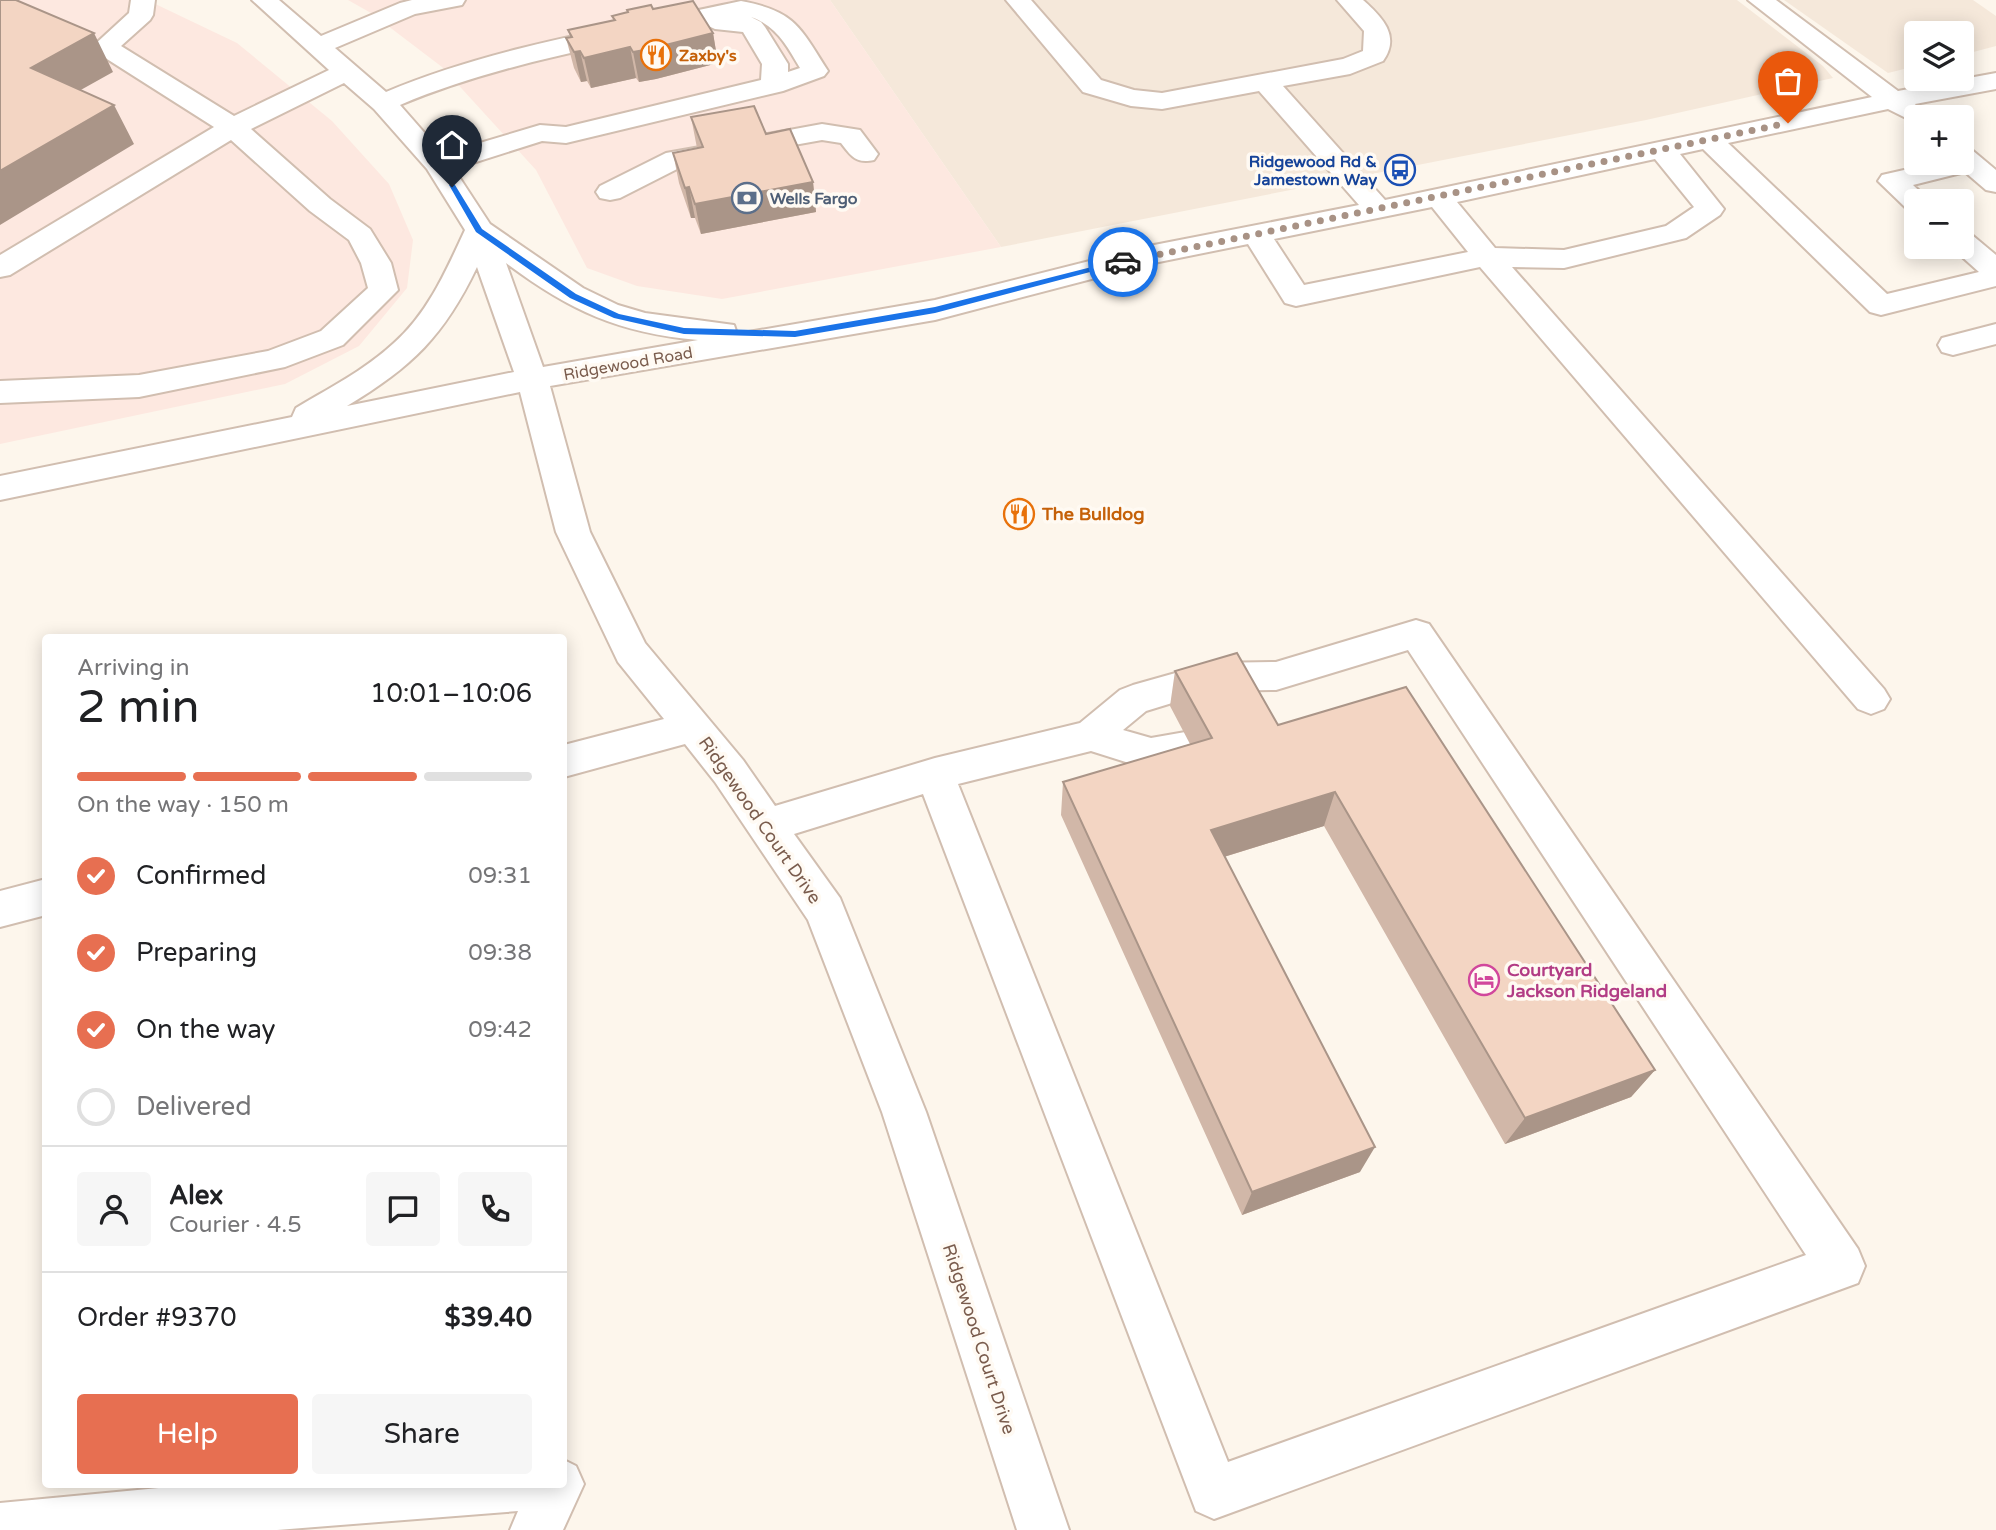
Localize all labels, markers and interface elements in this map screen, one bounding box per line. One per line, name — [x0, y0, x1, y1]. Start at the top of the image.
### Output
map controls — [1904, 21, 1974, 259]
button: layers — [1904, 21, 1974, 91]
restaurant icon: Zaxby's — [639, 38, 673, 72]
place label: Zaxby's — [679, 46, 737, 66]
pin — [1758, 51, 1818, 123]
icon: bag — [1769, 62, 1807, 100]
button: + — [1904, 105, 1974, 175]
pin — [422, 115, 482, 187]
icon: home — [433, 126, 471, 164]
place label: Ridgewood Rd & Jamestown Way — [1249, 152, 1377, 190]
bus stop icon: Ridgewood Rd & Jamestown Way — [1383, 153, 1417, 187]
bank icon: Wells Fargo — [730, 181, 764, 215]
place label: Wells Fargo — [770, 189, 858, 209]
button: − — [1904, 189, 1974, 259]
courier — [1088, 227, 1158, 297]
icon: car — [1104, 243, 1142, 281]
street label: Ridgewood Road — [562, 343, 694, 385]
restaurant icon: The Bulldog — [1002, 497, 1036, 531]
place label: The Bulldog — [1041, 503, 1145, 525]
text: Arriving in — [77, 654, 190, 682]
text: 10:01–10:06 — [370, 678, 532, 709]
text: 2 min — [77, 680, 200, 735]
street label: Ridgewood Court Drive — [694, 732, 826, 908]
text: On the way · 150 m — [77, 791, 289, 819]
icon: check — [77, 857, 115, 895]
text: Confirmed — [136, 860, 266, 891]
text: 09:31 — [468, 862, 532, 890]
icon: check — [77, 934, 115, 972]
text: Preparing — [136, 937, 257, 968]
text: 09:38 — [468, 939, 532, 967]
place label: Courtyard Jackson Ridgeland — [1506, 959, 1667, 1002]
hotel icon: Courtyard Jackson Ridgeland — [1467, 963, 1501, 997]
icon: check — [77, 1011, 115, 1049]
text: On the way — [136, 1014, 276, 1045]
text: 09:42 — [468, 1016, 532, 1044]
text: Delivered — [136, 1091, 252, 1122]
button: person — [77, 1172, 151, 1246]
button: chat — [366, 1172, 440, 1246]
button: phone — [458, 1172, 532, 1246]
text: Alex — [169, 1180, 223, 1211]
text: Courier · 4.5 — [169, 1211, 302, 1239]
street label: Ridgewood Court Drive — [938, 1241, 1020, 1437]
text: Order #9370 — [77, 1302, 237, 1333]
text: $39.40 — [444, 1302, 532, 1333]
button: Help — [77, 1394, 298, 1474]
button: Share — [312, 1394, 532, 1474]

